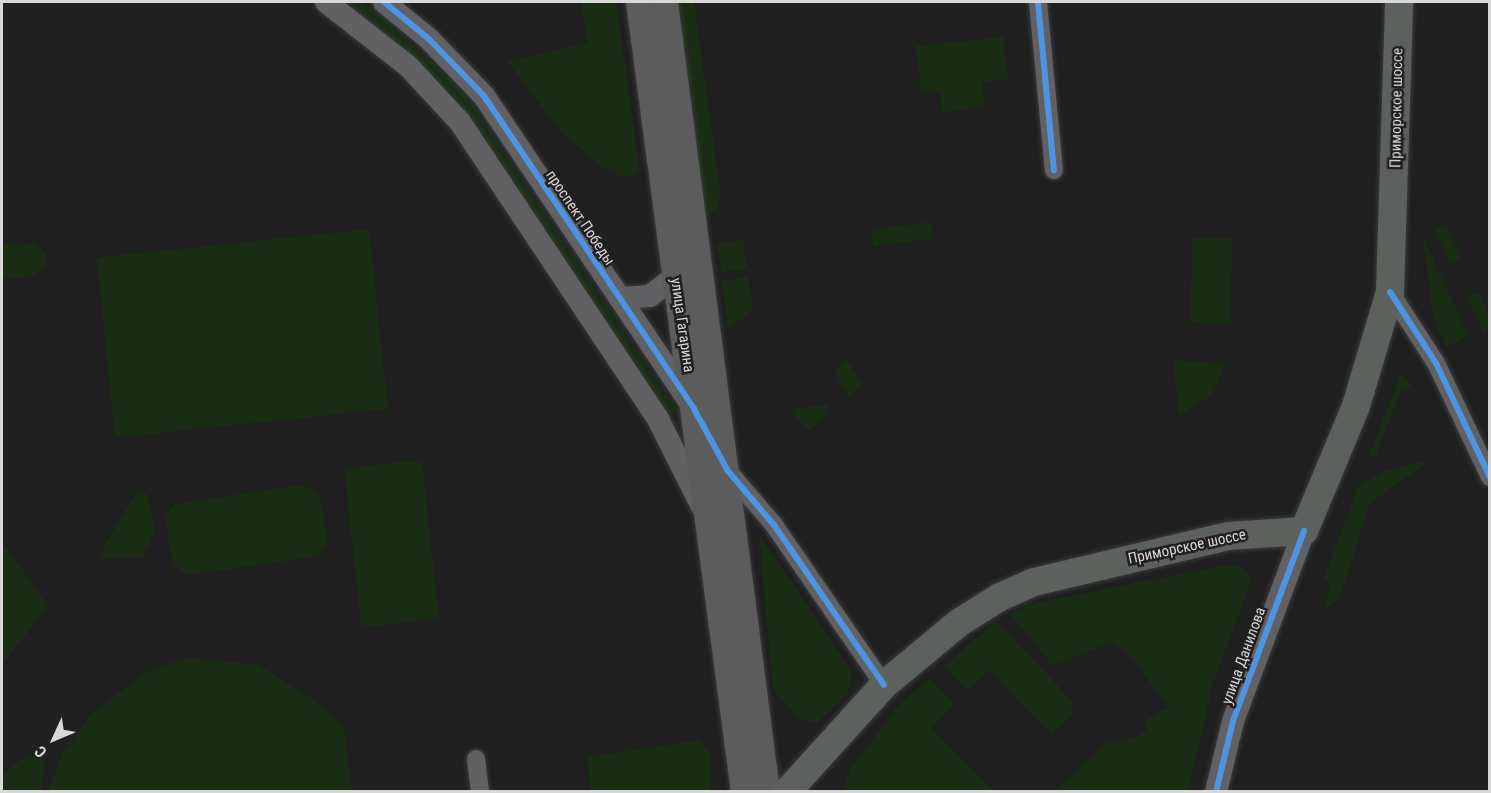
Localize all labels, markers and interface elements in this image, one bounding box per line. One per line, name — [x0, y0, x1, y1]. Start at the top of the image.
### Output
street label: Приморское шоссе — [1387, 48, 1407, 168]
street label: проспект Победы — [542, 167, 618, 269]
street label: улица Гагарина — [666, 277, 698, 373]
street label: Приморское шоссе — [1126, 526, 1248, 568]
street label: улица Данилова — [1218, 605, 1270, 707]
north arrow — [24, 709, 84, 769]
text: С — [31, 742, 51, 762]

